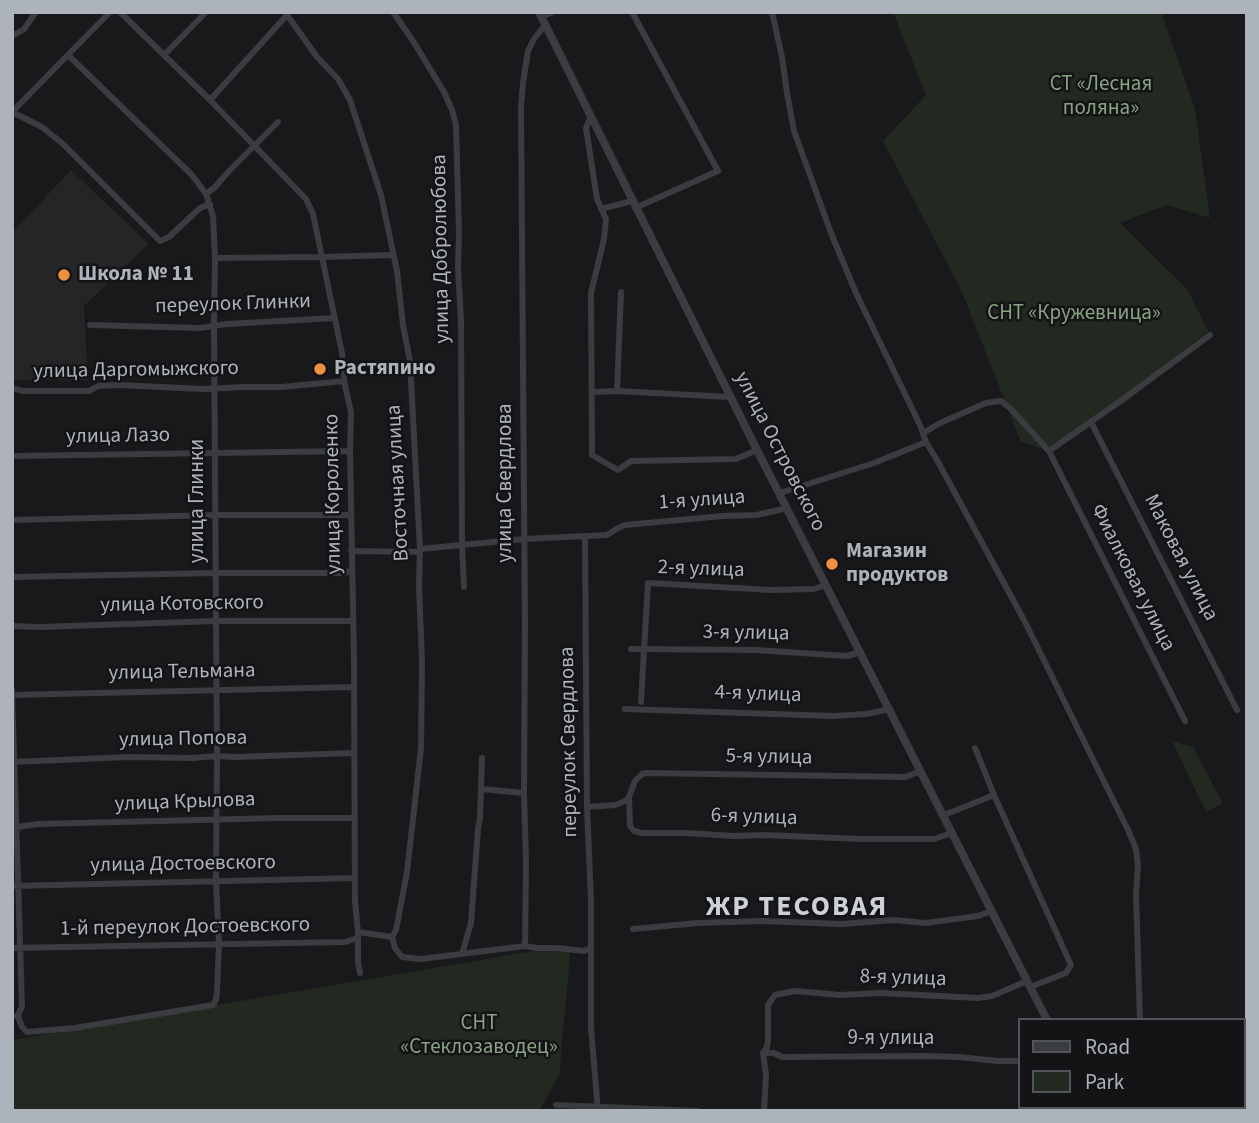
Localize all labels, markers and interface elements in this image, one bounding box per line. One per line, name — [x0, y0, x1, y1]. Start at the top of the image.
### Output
park label: СТ «Лесная поляна» — [1050, 72, 1152, 122]
street label: улица Добролюбова — [428, 154, 456, 344]
place label: Школа № 11 — [78, 262, 194, 288]
marker: Школа № 11 — [56, 267, 72, 283]
street label: переулок Глинки — [155, 290, 311, 320]
park label: СНТ «Кружевница» — [987, 301, 1161, 327]
place label: Растяпино — [334, 356, 436, 382]
street label: улица Даргомыжского — [33, 357, 239, 385]
marker: Растяпино — [312, 361, 328, 377]
street label: улица Островского — [728, 368, 830, 536]
street label: улица Свердлова — [493, 403, 519, 563]
street label: Восточная улица — [382, 404, 416, 562]
street label: улица Короленко — [320, 414, 348, 574]
street label: улица Лазо — [66, 423, 170, 451]
street label: улица Глинки — [185, 439, 211, 563]
street label: 1-я улица — [658, 485, 746, 517]
street label: Маковая улица — [1137, 491, 1223, 625]
street label: Фиалковая улица — [1084, 500, 1180, 656]
place label: Магазин продуктов — [846, 539, 948, 589]
street label: 2-я улица — [657, 556, 745, 584]
marker: Магазин продуктов — [824, 556, 840, 572]
street label: улица Котовского — [100, 591, 264, 619]
street label: 3-я улица — [702, 621, 790, 647]
street label: переулок Свердлова — [556, 646, 584, 838]
street label: улица Тельмана — [108, 659, 256, 687]
street label: 4-я улица — [714, 681, 802, 709]
street label: улица Попова — [119, 726, 247, 754]
street label: 5-я улица — [725, 745, 813, 771]
street label: улица Крылова — [114, 788, 256, 818]
street label: 6-я улица — [710, 804, 798, 832]
street label: улица Достоевского — [90, 851, 276, 879]
district label: ЖР ТЕСОВАЯ — [707, 892, 887, 926]
street label: 1-й переулок Достоевского — [60, 913, 310, 943]
street label: 8-я улица — [859, 965, 947, 993]
park label: СНТ «Стеклозаводец» — [400, 1011, 558, 1061]
legend — [1018, 1018, 1245, 1109]
street label: 9-я улица — [848, 1026, 934, 1052]
text: Road — [1085, 1032, 1130, 1062]
text: Park — [1085, 1067, 1124, 1097]

